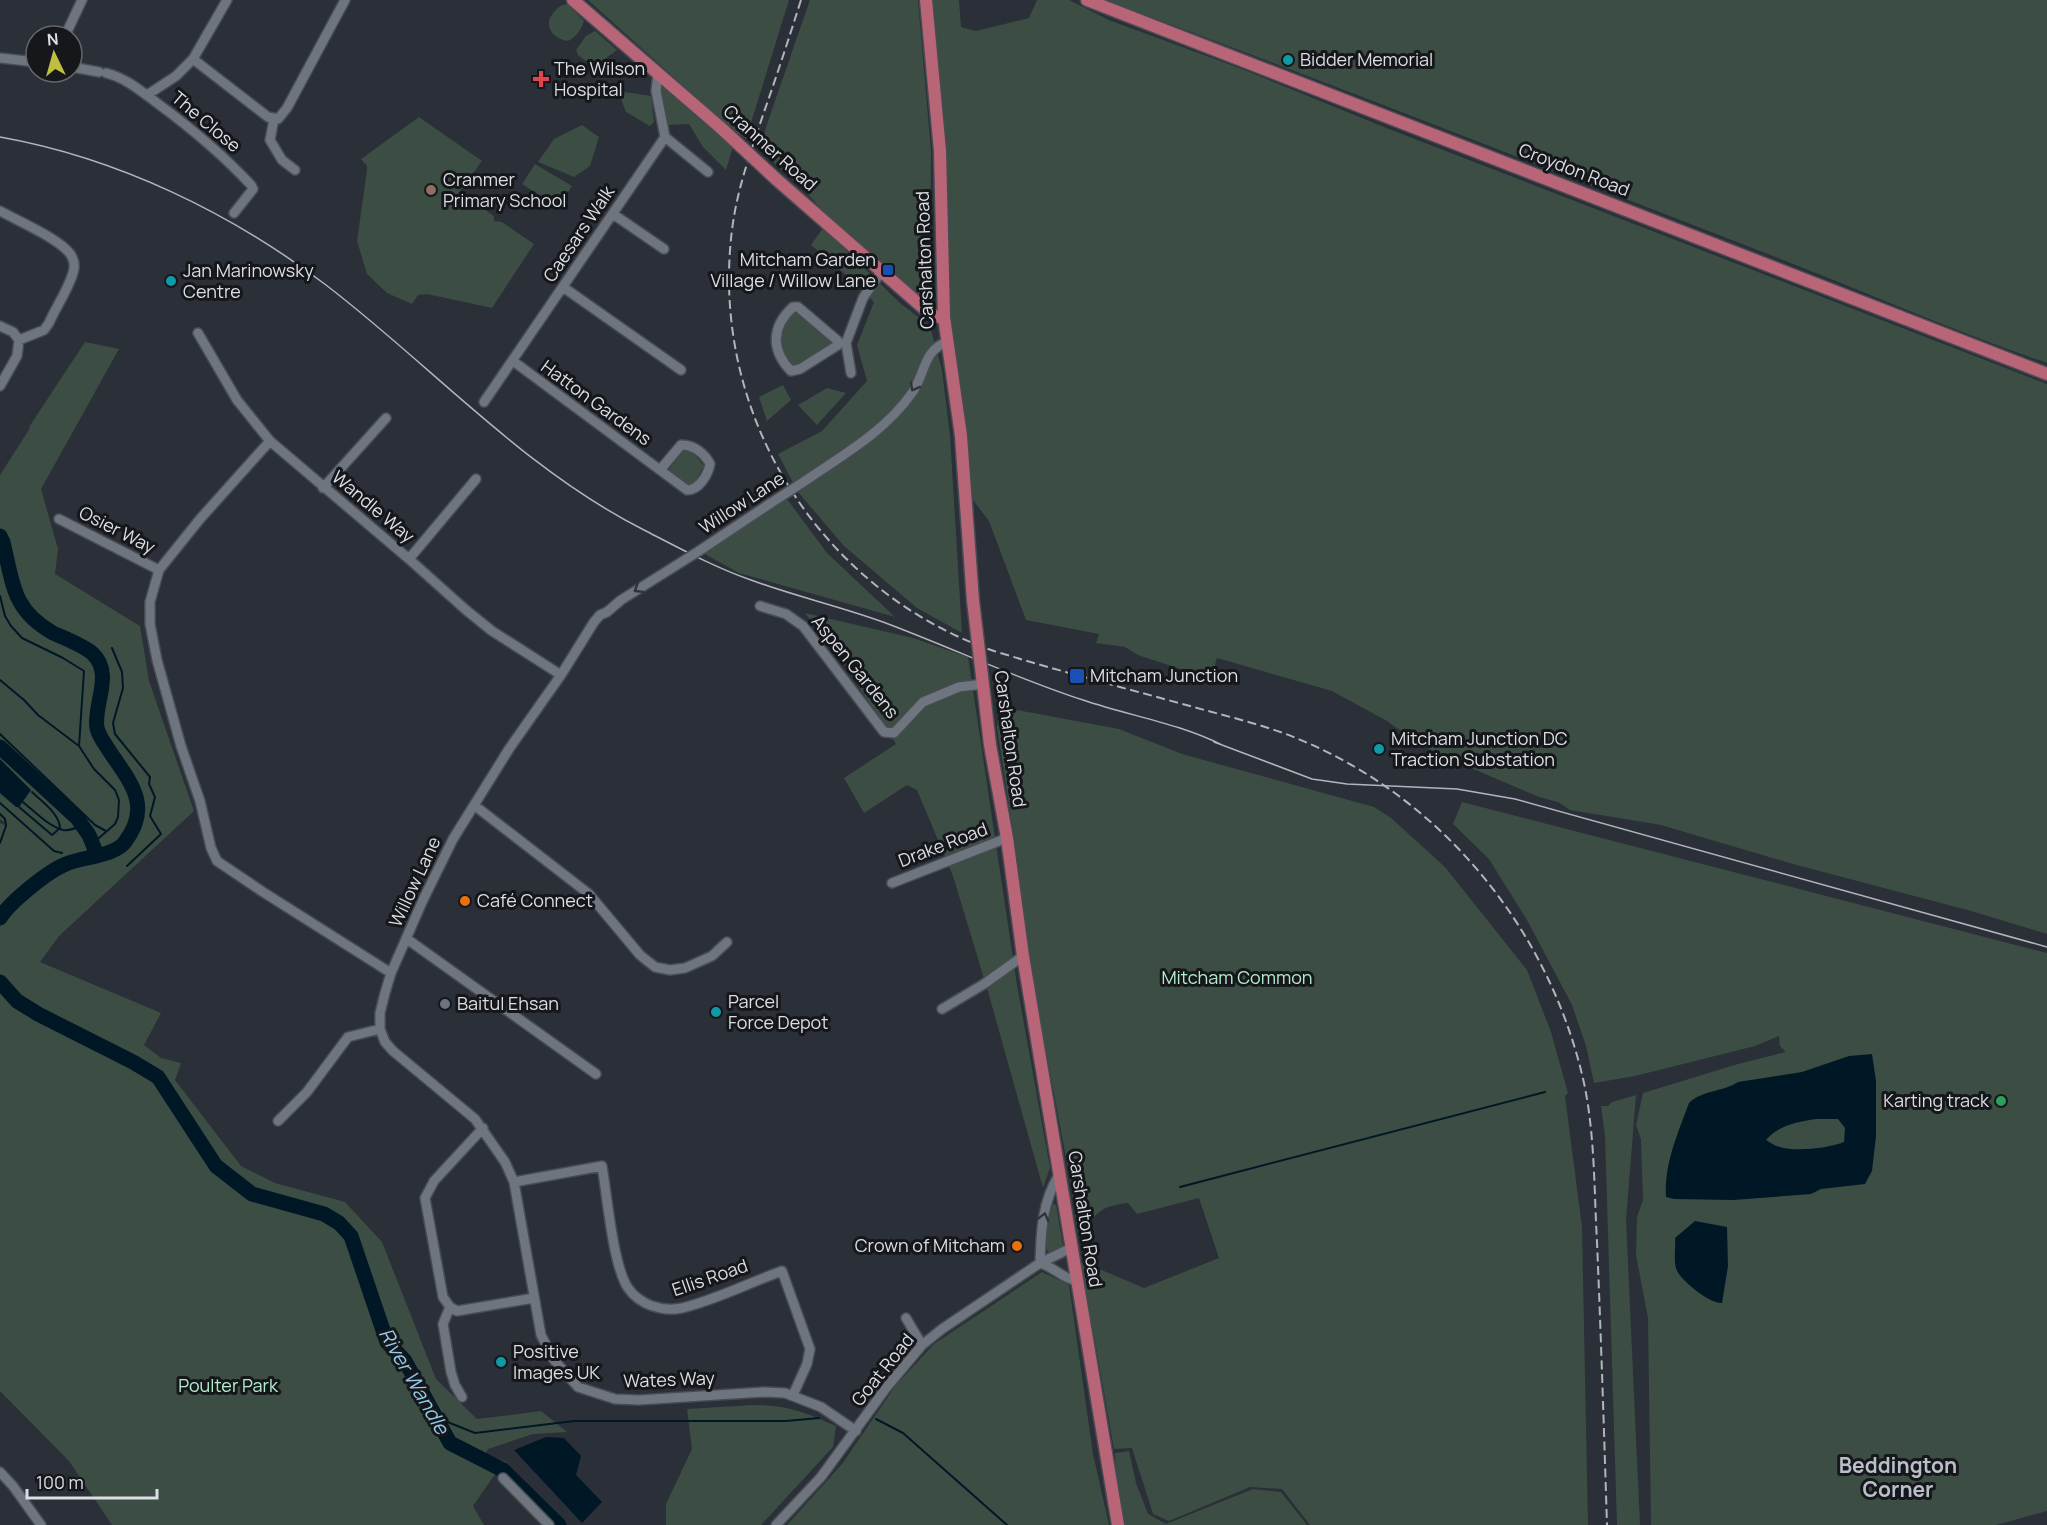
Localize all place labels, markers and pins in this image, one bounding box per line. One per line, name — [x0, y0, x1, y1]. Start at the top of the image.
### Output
place label: Bidder Memorial — [1300, 47, 1433, 71]
marker: Bidder Memorial — [1281, 53, 1295, 67]
place label: The Wilson Hospital — [554, 56, 645, 101]
marker: The Wilson Hospital — [532, 70, 550, 88]
place label: Cranmer Primary School — [443, 167, 567, 212]
marker: Cranmer Primary School — [424, 183, 438, 197]
place label: Mitcham Garden Village / Willow Lane — [710, 247, 876, 292]
place label: Jan Marinowsky Centre — [183, 258, 314, 303]
marker: Mitcham Garden Village / Willow Lane — [881, 263, 895, 277]
marker: Jan Marinowsky Centre — [164, 274, 178, 288]
place label: Mitcham Junction — [1090, 663, 1238, 687]
marker: Mitcham Junction — [1068, 667, 1086, 685]
place label: Mitcham Junction DC Traction Substation — [1391, 726, 1568, 771]
marker: Mitcham Junction DC Traction Substation — [1372, 742, 1386, 756]
place label: Café Connect — [477, 888, 593, 912]
marker: Café Connect — [458, 894, 472, 908]
place label: Parcel Force Depot — [728, 989, 828, 1034]
place label: Baitul Ehsan — [457, 991, 559, 1015]
marker: Baitul Ehsan — [438, 997, 452, 1011]
marker: Parcel Force Depot — [709, 1005, 723, 1019]
place label: Karting track — [1883, 1088, 1990, 1112]
marker: Karting track — [1994, 1094, 2008, 1108]
place label: Crown of Mitcham — [855, 1233, 1005, 1257]
marker: Crown of Mitcham — [1010, 1239, 1024, 1253]
place label: Positive Images UK — [513, 1339, 600, 1384]
marker: Positive Images UK — [494, 1355, 508, 1369]

